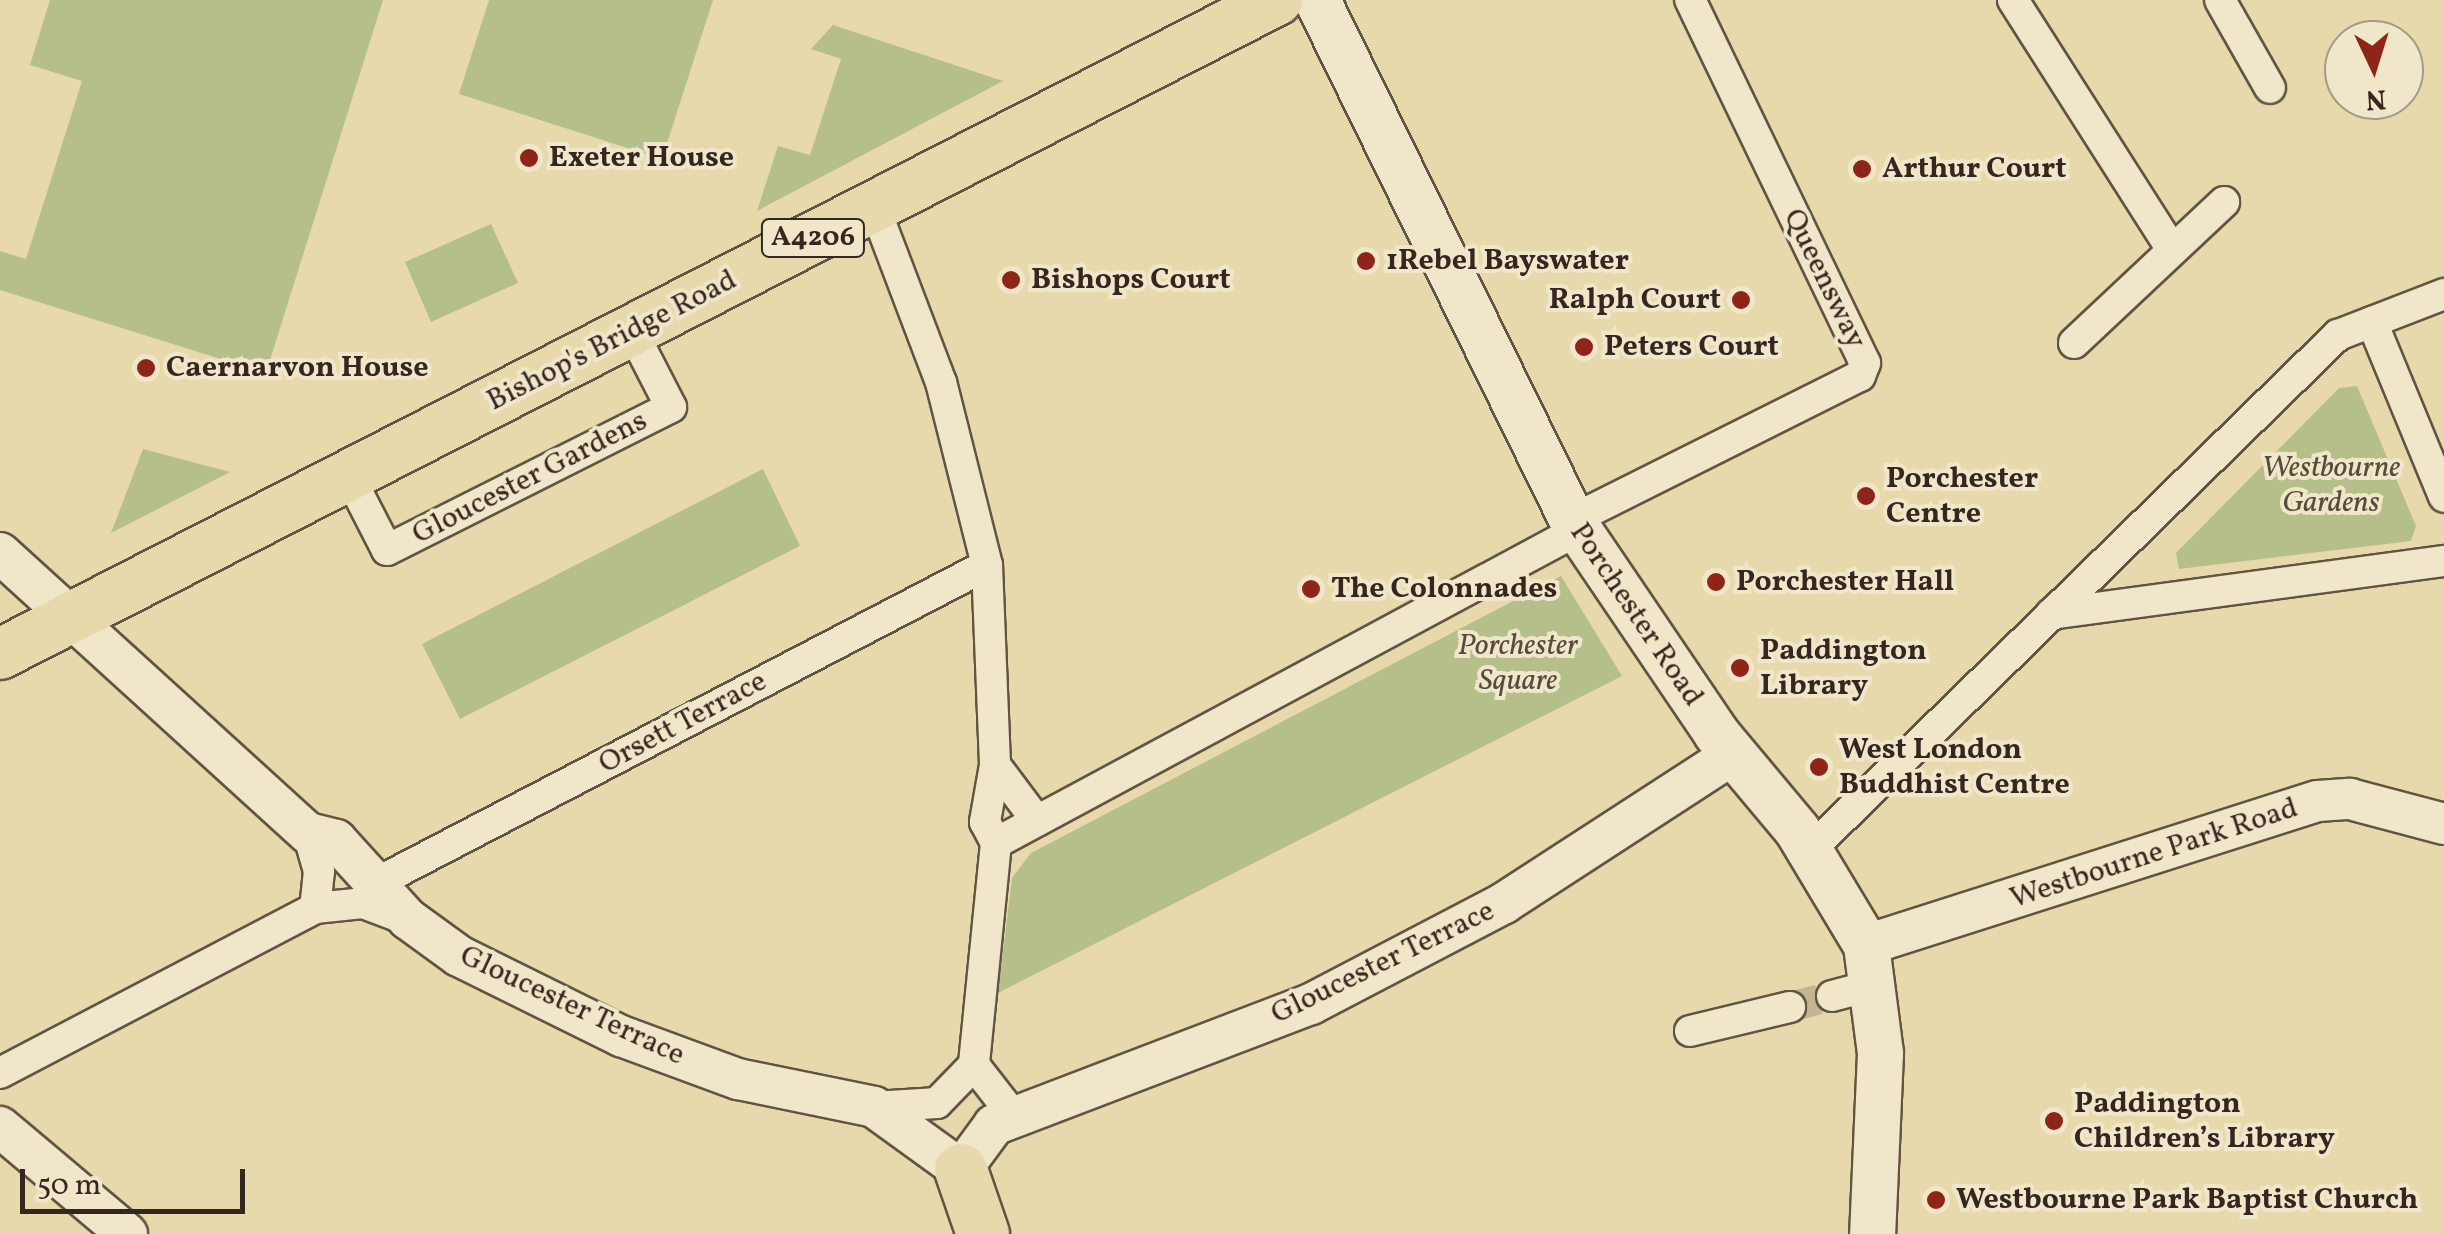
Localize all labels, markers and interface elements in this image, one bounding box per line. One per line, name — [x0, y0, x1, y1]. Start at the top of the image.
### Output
north arrow — [2324, 20, 2424, 120]
text: N — [2364, 78, 2387, 119]
place label: Exeter House — [549, 140, 734, 176]
marker: Exeter House — [518, 147, 540, 169]
place label: Arthur Court — [1882, 151, 2067, 187]
marker: Arthur Court — [1851, 158, 1873, 180]
street label: Queensway — [1775, 203, 1873, 355]
road number: A4206 — [760, 215, 866, 261]
place label: 1Rebel Bayswater — [1386, 243, 1629, 279]
marker: 1Rebel Bayswater — [1355, 250, 1377, 272]
street label: Bishop's Bridge Road — [481, 262, 743, 420]
place label: Bishops Court — [1031, 262, 1231, 298]
marker: Bishops Court — [1000, 269, 1022, 291]
place label: Ralph Court — [1549, 282, 1721, 318]
marker: Ralph Court — [1730, 289, 1752, 311]
place label: Peters Court — [1604, 329, 1779, 365]
marker: Peters Court — [1573, 336, 1595, 358]
place label: Caernarvon House — [166, 350, 429, 386]
marker: Caernarvon House — [135, 357, 157, 379]
street label: Gloucester Gardens — [407, 403, 653, 553]
park label: Westbourne Gardens — [2262, 450, 2400, 520]
place label: Porchester Centre — [1886, 461, 2038, 532]
marker: Porchester Centre — [1855, 485, 1877, 507]
street label: Porchester Road — [1561, 516, 1711, 714]
place label: Porchester Hall — [1736, 564, 1954, 600]
place label: The Colonnades — [1331, 571, 1557, 607]
marker: Porchester Hall — [1705, 571, 1727, 593]
marker: The Colonnades — [1300, 578, 1322, 600]
park label: Porchester Square — [1458, 628, 1578, 698]
place label: Paddington Library — [1760, 633, 1927, 704]
marker: Paddington Library — [1729, 657, 1751, 679]
street label: Orsett Terrace — [593, 664, 773, 782]
place label: West London Buddhist Centre — [1839, 732, 2070, 802]
marker: West London Buddhist Centre — [1808, 756, 1830, 778]
street label: Westbourne Park Road — [2006, 790, 2302, 918]
street label: Gloucester Terrace — [1265, 893, 1501, 1033]
street label: Gloucester Terrace — [454, 938, 690, 1074]
place label: Paddington Children’s Library — [2074, 1086, 2335, 1156]
marker: Paddington Children’s Library — [2043, 1110, 2065, 1132]
scale bar — [25, 1149, 250, 1211]
text: 50 m — [37, 1165, 101, 1207]
place label: Westbourne Park Baptist Church — [1956, 1182, 2418, 1218]
marker: Westbourne Park Baptist Church — [1925, 1189, 1947, 1211]

